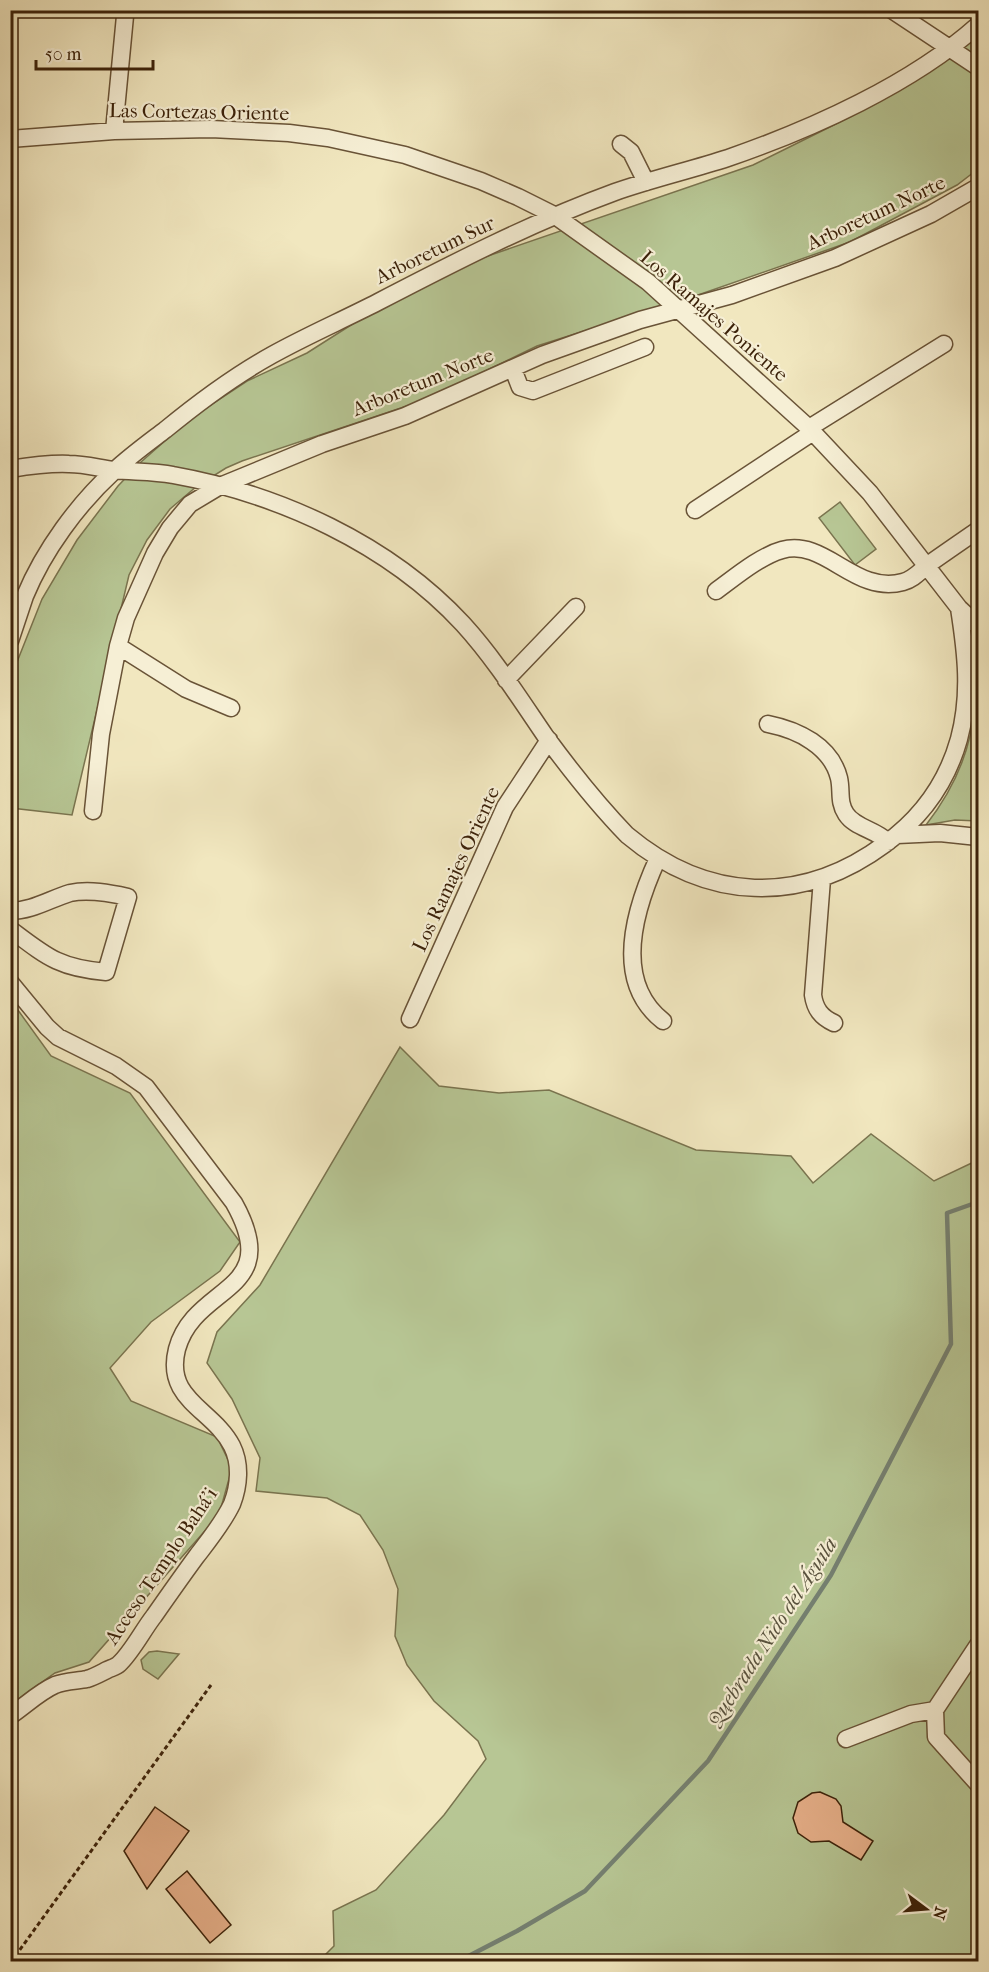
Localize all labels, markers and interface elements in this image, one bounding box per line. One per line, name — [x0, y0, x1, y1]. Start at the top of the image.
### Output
scale bar — [36, 33, 153, 71]
text: 50 m — [45, 44, 82, 65]
street label: Las Cortezas Oriente — [109, 99, 289, 125]
street label: Arboretum Norte — [802, 171, 949, 256]
street label: Arboretum Sur — [371, 211, 499, 289]
street label: Los Ramajes Poniente — [636, 246, 793, 386]
street label: Arboretum Norte — [348, 343, 497, 421]
street label: Los Ramajes Oriente — [408, 783, 504, 955]
street label: Acceso Templo Bahá'i — [99, 1483, 222, 1650]
water label: Quebrada Nido del Águila — [701, 1533, 843, 1732]
north arrow — [896, 1879, 956, 1939]
text: N — [929, 1905, 951, 1922]

